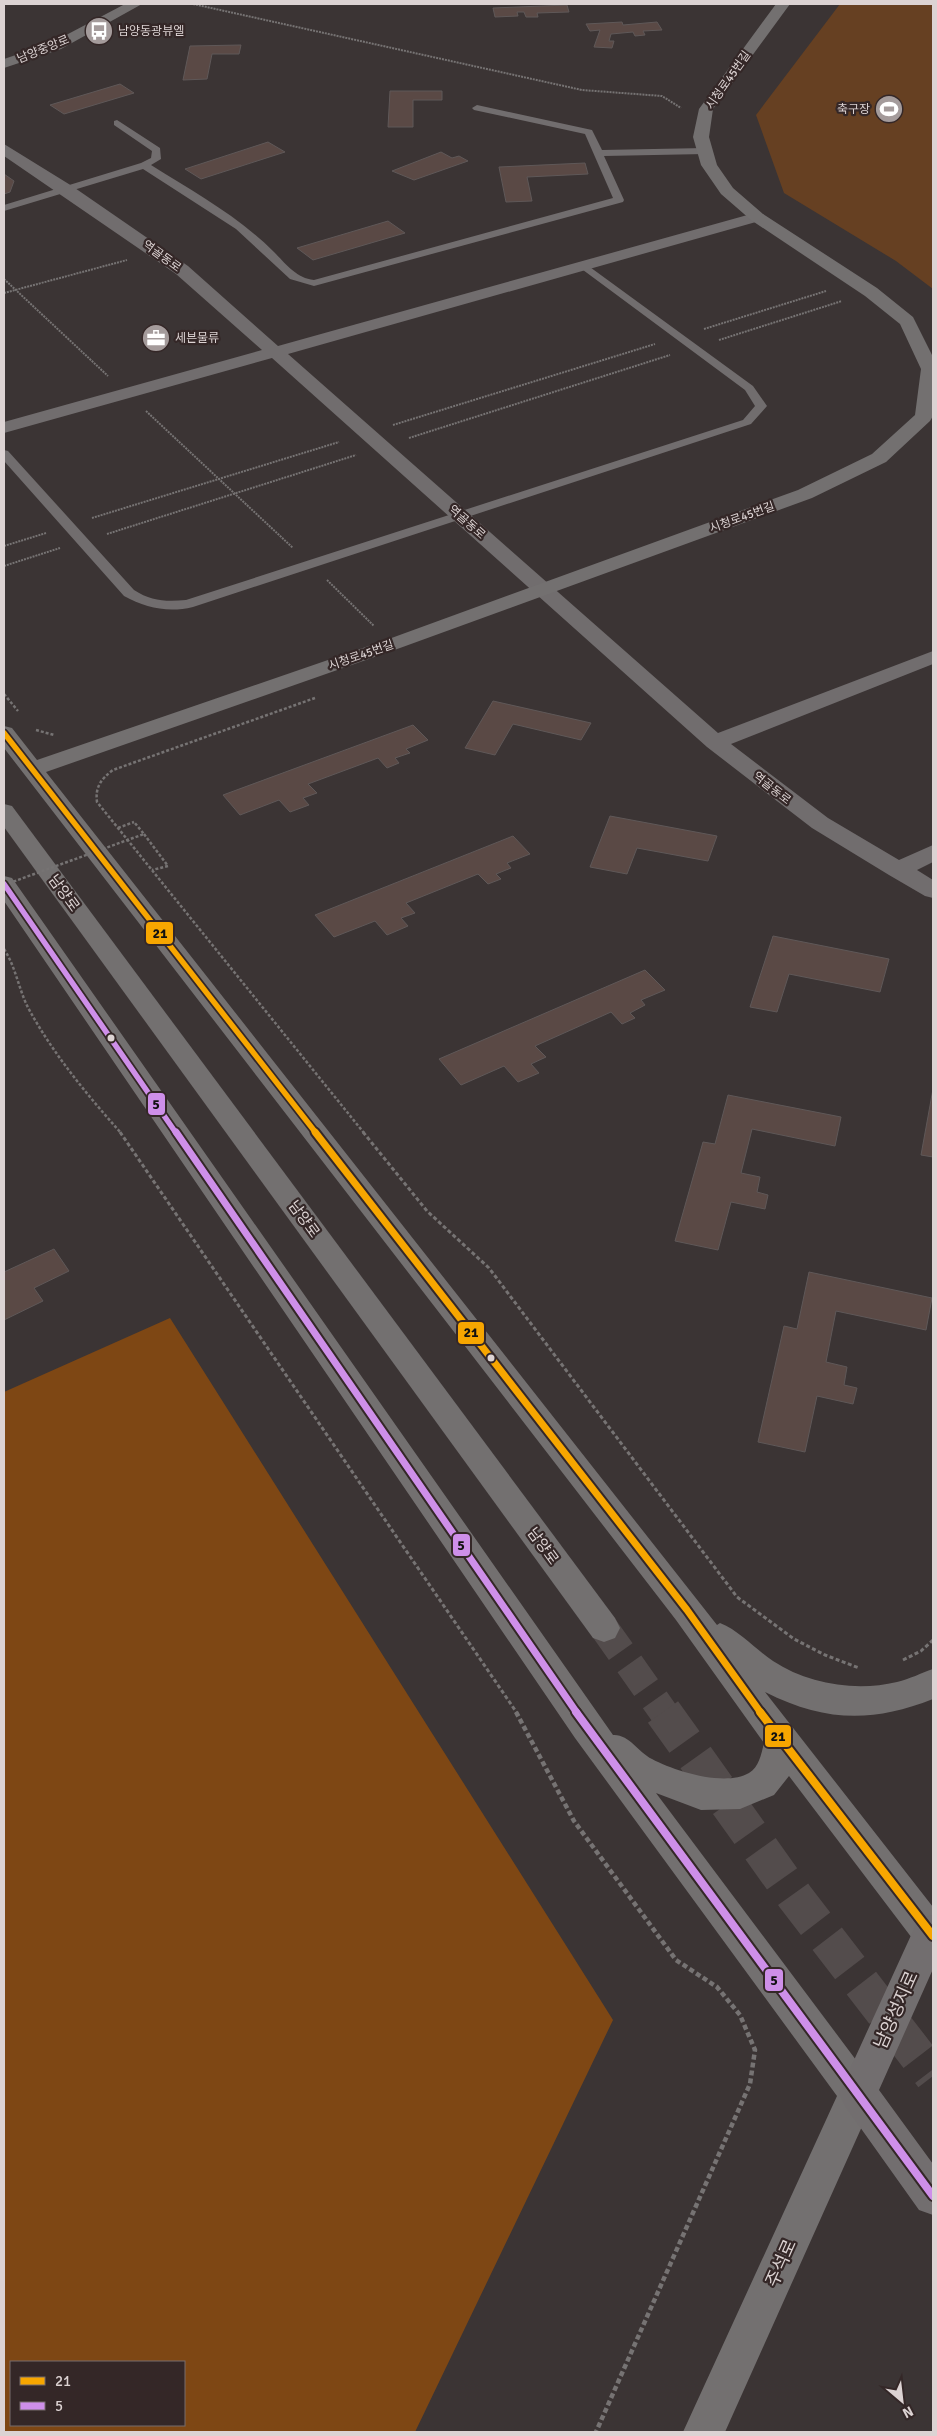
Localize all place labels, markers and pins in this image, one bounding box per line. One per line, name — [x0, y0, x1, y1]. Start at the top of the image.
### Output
bus stop icon: 남양동광뷰엘 — [84, 16, 114, 46]
place label: 남양동광뷰엘 — [118, 24, 184, 39]
sports icon: 축구장 — [874, 94, 904, 124]
place label: 축구장 — [837, 102, 870, 117]
office icon: 세븐물류 — [141, 323, 171, 353]
place label: 세븐물류 — [175, 331, 219, 346]
unlabelled marker — [106, 1033, 116, 1043]
unlabelled marker — [486, 1353, 496, 1363]

